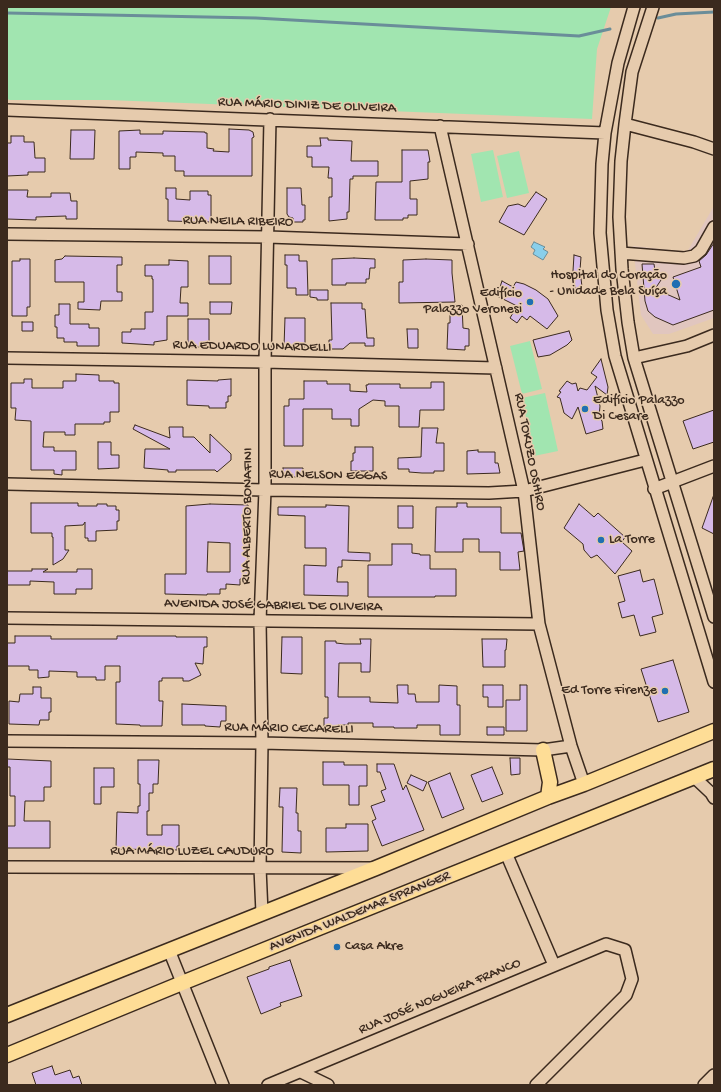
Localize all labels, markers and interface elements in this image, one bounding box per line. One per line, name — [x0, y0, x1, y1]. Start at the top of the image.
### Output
street label: RUA MÁRIO DINIZ DE OLIVEIRA — [218, 94, 396, 118]
street label: RUA NEILA RIBEIRO — [183, 213, 293, 231]
place label: Hospital do Coração - Unidade Bela Suíça — [550, 268, 667, 300]
marker: Hospital do Coração - Unidade Bela Suíça — [670, 278, 682, 290]
place label: Edifício Palazzo Veronesi — [423, 286, 522, 318]
marker: Edifício Palazzo Veronesi — [525, 297, 535, 307]
street label: RUA EDUARDO LUNARDELLI — [172, 337, 332, 357]
street label: RUA TOKUZO OSHIRO — [509, 392, 549, 512]
place label: Edifício Palazzo Di Cesare — [593, 393, 685, 426]
marker: Edifício Palazzo Di Cesare — [580, 404, 590, 414]
street label: RUA ALBERTO BONAFINI — [238, 447, 258, 585]
street label: RUA NELSON EGGAS — [269, 467, 387, 485]
place label: La Torre — [609, 532, 655, 548]
marker: La Torre — [596, 535, 606, 545]
street label: AVENIDA JOSÉ GABRIEL DE OLIVEIRA — [164, 596, 382, 616]
place label: Ed Torre Firenze — [561, 683, 657, 699]
marker: Ed Torre Firenze — [660, 686, 670, 696]
street label: RUA MÁRIO CECARELLI — [224, 719, 354, 739]
street label: RUA MÁRIO LUZEL CAUDURO — [110, 844, 274, 860]
street label: AVENIDA WALDEMAR SPRANGER — [267, 868, 453, 956]
place label: Casa Akre — [345, 939, 403, 955]
marker: Casa Akre — [332, 942, 342, 952]
street label: RUA JOSÉ NOGUEIRA FRANCO — [356, 955, 524, 1039]

